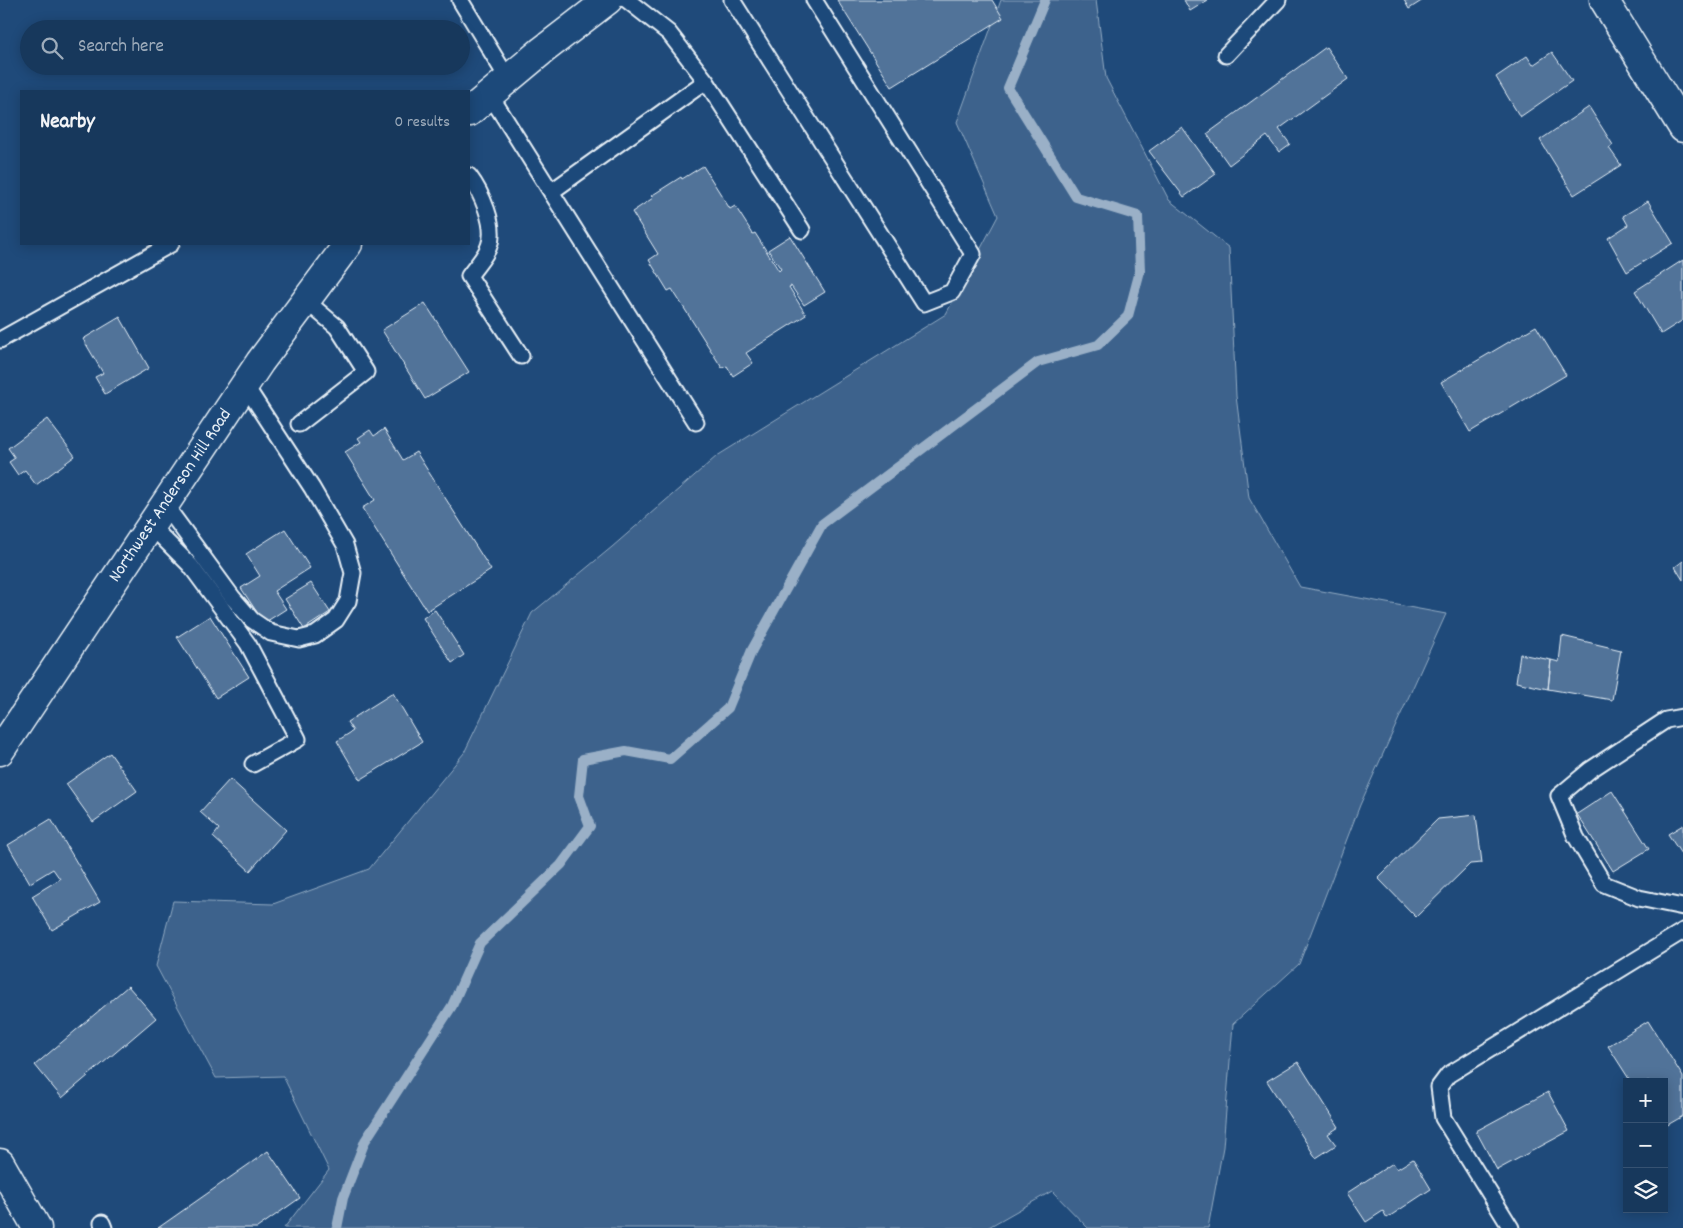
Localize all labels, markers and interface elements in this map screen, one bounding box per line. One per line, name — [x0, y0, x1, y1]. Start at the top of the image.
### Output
search box — [20, 20, 470, 75]
icon: search — [38, 34, 66, 62]
text: Search here — [78, 34, 164, 61]
text: Nearby — [40, 108, 95, 138]
text: 0 results — [395, 111, 450, 134]
street label: Northwest Anderson Hill Road — [103, 404, 239, 588]
map controls — [1623, 1078, 1668, 1213]
button: + — [1623, 1078, 1668, 1123]
button: − — [1623, 1123, 1668, 1168]
button: layers — [1623, 1168, 1668, 1213]

